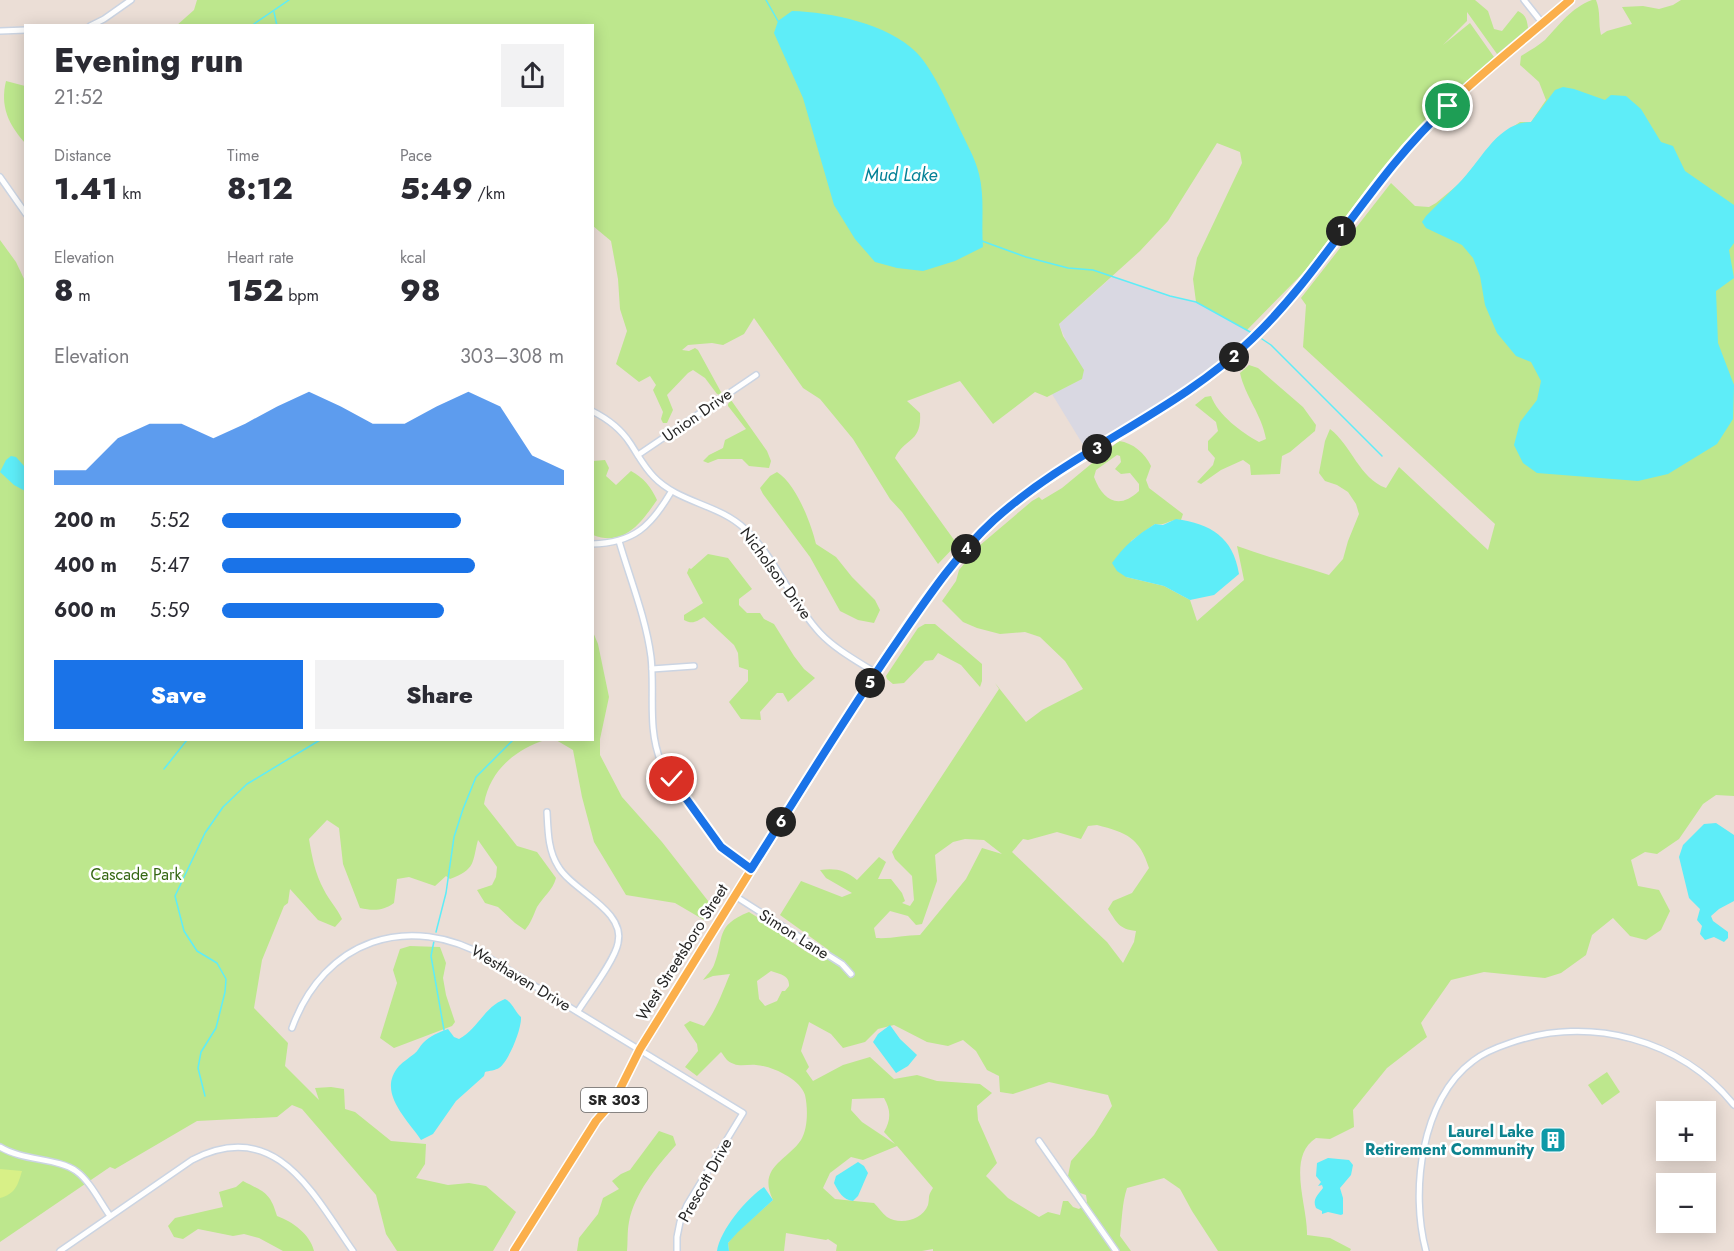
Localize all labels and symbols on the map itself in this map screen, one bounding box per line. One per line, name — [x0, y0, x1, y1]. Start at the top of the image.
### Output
pin — [1422, 80, 1473, 131]
water label: Mud Lake — [865, 162, 937, 188]
pin: 1 — [1326, 216, 1356, 246]
pin: 2 — [1219, 342, 1249, 372]
street label: Union Drive — [658, 383, 736, 447]
pin: 3 — [1082, 434, 1112, 464]
street label: Nicholson Drive — [735, 522, 817, 624]
pin: 4 — [951, 534, 981, 564]
pin: 5 — [855, 668, 885, 698]
pin — [646, 753, 697, 804]
pin: 6 — [766, 807, 796, 837]
park label: Cascade Park — [90, 863, 183, 886]
street label: West Streetsboro Street — [631, 879, 734, 1025]
street label: Simon Lane — [754, 903, 834, 965]
street label: Westhaven Drive — [467, 939, 575, 1017]
road number: SR 303 — [581, 1088, 647, 1112]
place label: Laurel Lake Retirement Community — [1365, 1120, 1535, 1161]
building icon: Laurel Lake Retirement Community — [1538, 1125, 1568, 1155]
street label: Prescott Drive — [672, 1134, 738, 1226]

